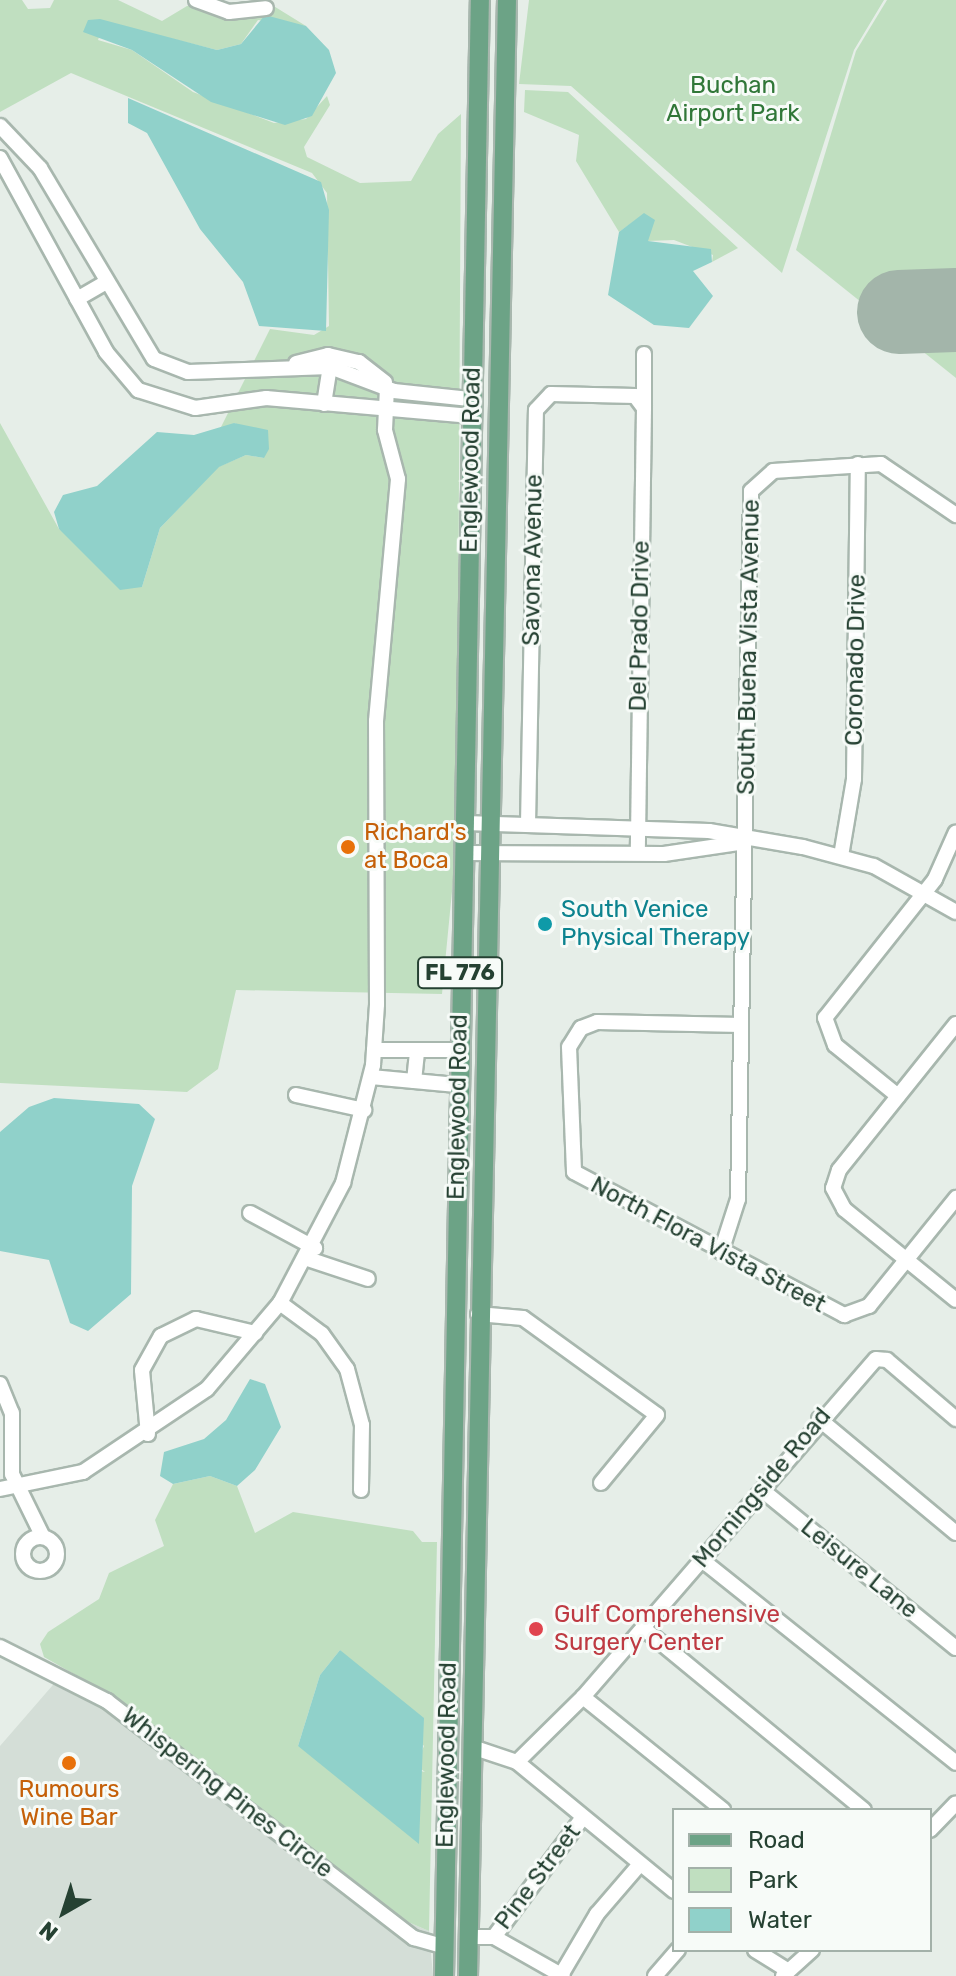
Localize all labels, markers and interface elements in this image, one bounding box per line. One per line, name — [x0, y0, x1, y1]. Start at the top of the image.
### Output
park label: Buchan Airport Park — [666, 72, 800, 128]
street label: Englewood Road — [455, 367, 487, 553]
street label: Savona Avenue — [517, 474, 549, 646]
street label: South Buena Vista Avenue — [732, 498, 766, 796]
street label: Del Prado Drive — [624, 540, 656, 712]
street label: Coronado Drive — [840, 574, 872, 746]
place label: Richard's at Boca — [364, 819, 467, 875]
marker: Richard's at Boca — [339, 838, 357, 856]
place label: South Venice Physical Therapy — [561, 896, 750, 952]
marker: South Venice Physical Therapy — [536, 915, 554, 933]
road number: FL 776 — [416, 955, 504, 991]
street label: Englewood Road — [442, 1014, 474, 1200]
street label: North Flora Vista Street — [585, 1171, 831, 1319]
street label: Morningside Road — [687, 1402, 837, 1574]
street label: Leisure Lane — [795, 1513, 923, 1625]
place label: Gulf Comprehensive Surgery Center — [554, 1601, 780, 1657]
marker: Gulf Comprehensive Surgery Center — [525, 1618, 547, 1640]
street label: Englewood Road — [431, 1662, 463, 1848]
street label: Whispering Pines Circle — [116, 1702, 338, 1884]
marker: Rumours Wine Bar — [60, 1754, 78, 1772]
place label: Rumours Wine Bar — [18, 1776, 120, 1832]
legend — [672, 1808, 932, 1952]
street label: Pine Street — [489, 1819, 587, 1935]
text: Road — [748, 1826, 805, 1854]
text: Park — [748, 1866, 798, 1894]
north arrow — [24, 1872, 104, 1952]
text: Water — [748, 1906, 812, 1934]
text: N — [34, 1916, 63, 1947]

